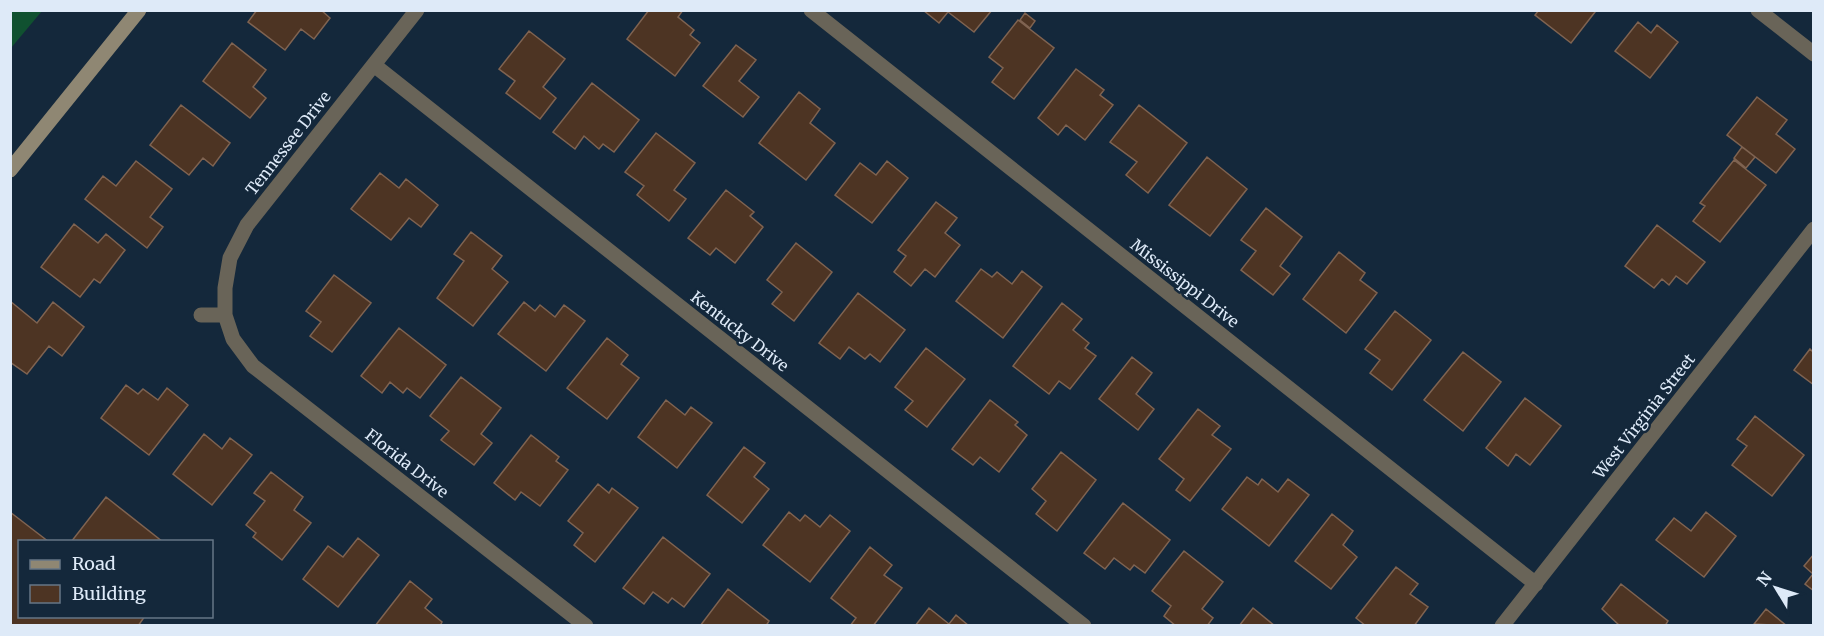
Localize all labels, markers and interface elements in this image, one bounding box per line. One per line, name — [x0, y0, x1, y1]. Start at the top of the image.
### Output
street label: Tennessee Drive — [241, 87, 335, 199]
street label: Mississippi Drive — [1127, 234, 1243, 332]
street label: Kentucky Drive — [687, 287, 793, 375]
street label: West Virginia Street — [1588, 349, 1699, 483]
street label: Florida Drive — [361, 424, 453, 502]
legend — [18, 540, 213, 618]
text: Road — [72, 552, 116, 575]
north arrow — [1746, 558, 1806, 618]
text: N — [1752, 567, 1776, 590]
text: Building — [72, 582, 146, 605]

